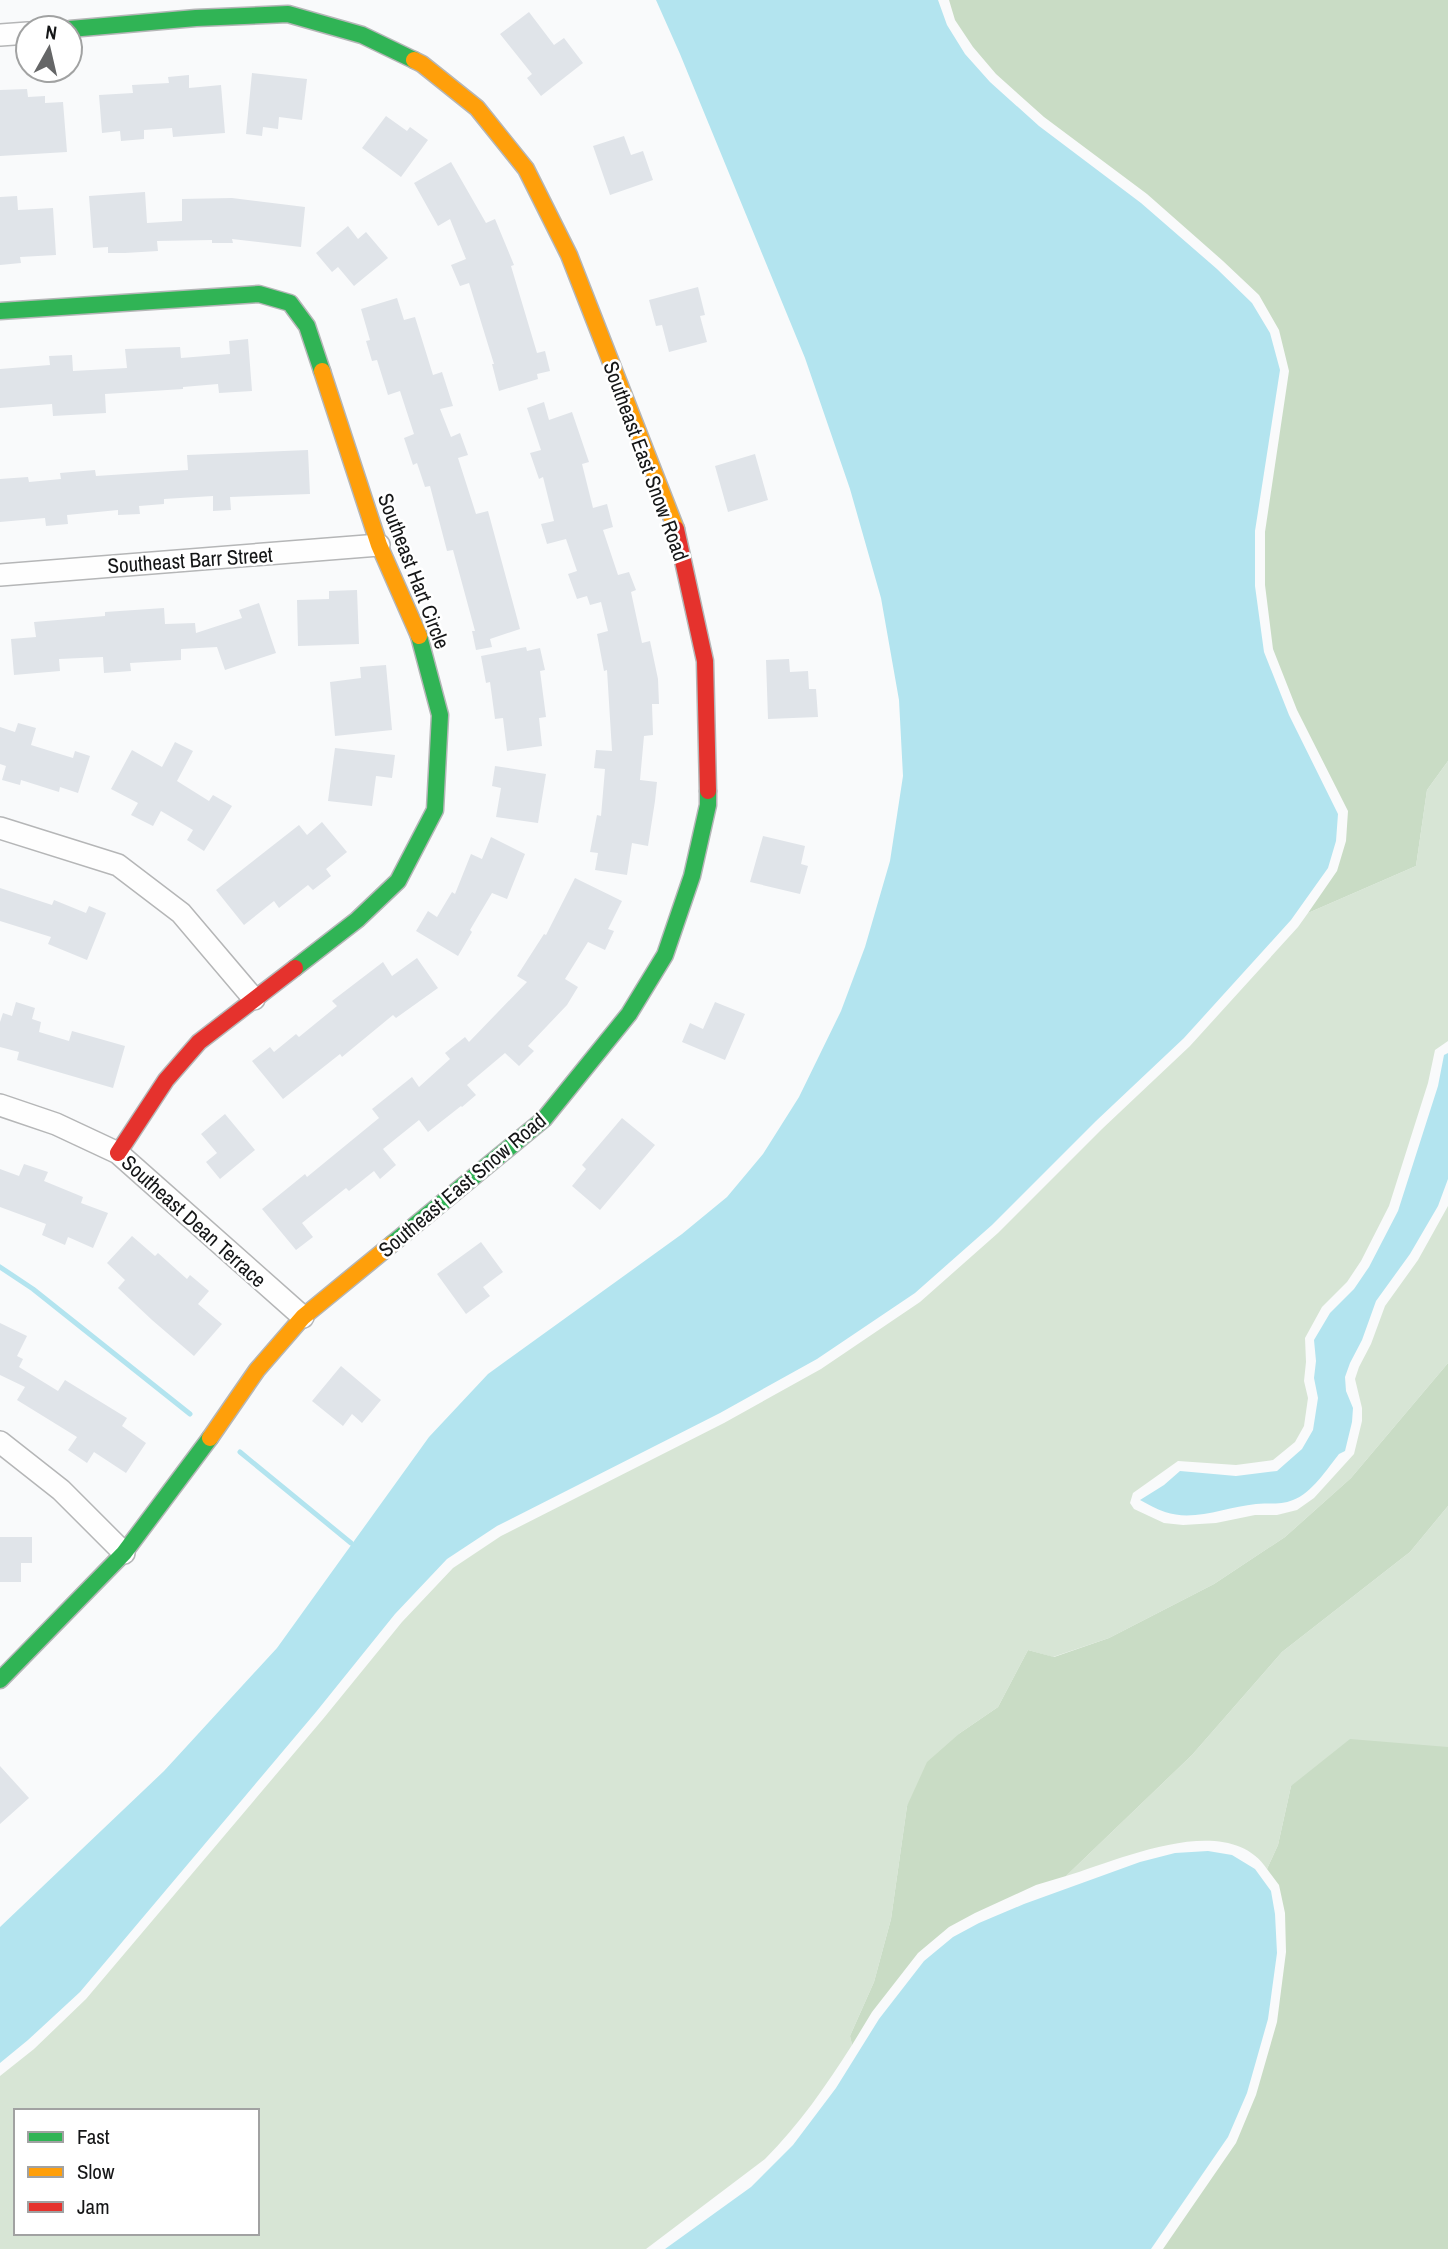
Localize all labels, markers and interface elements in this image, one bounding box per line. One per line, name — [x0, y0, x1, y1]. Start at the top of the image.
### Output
north arrow — [14, 14, 84, 84]
text: N — [44, 19, 59, 46]
street label: Southeast East Snow Road — [596, 357, 696, 565]
street label: Southeast Hart Circle — [371, 489, 457, 653]
street label: Southeast Barr Street — [106, 540, 274, 580]
street label: Southeast East Snow Road — [372, 1106, 552, 1264]
street label: Southeast Dean Terrace — [115, 1148, 273, 1294]
legend — [14, 2109, 259, 2235]
text: Fast — [77, 2122, 110, 2151]
text: Slow — [77, 2157, 115, 2186]
text: Jam — [77, 2192, 110, 2221]

